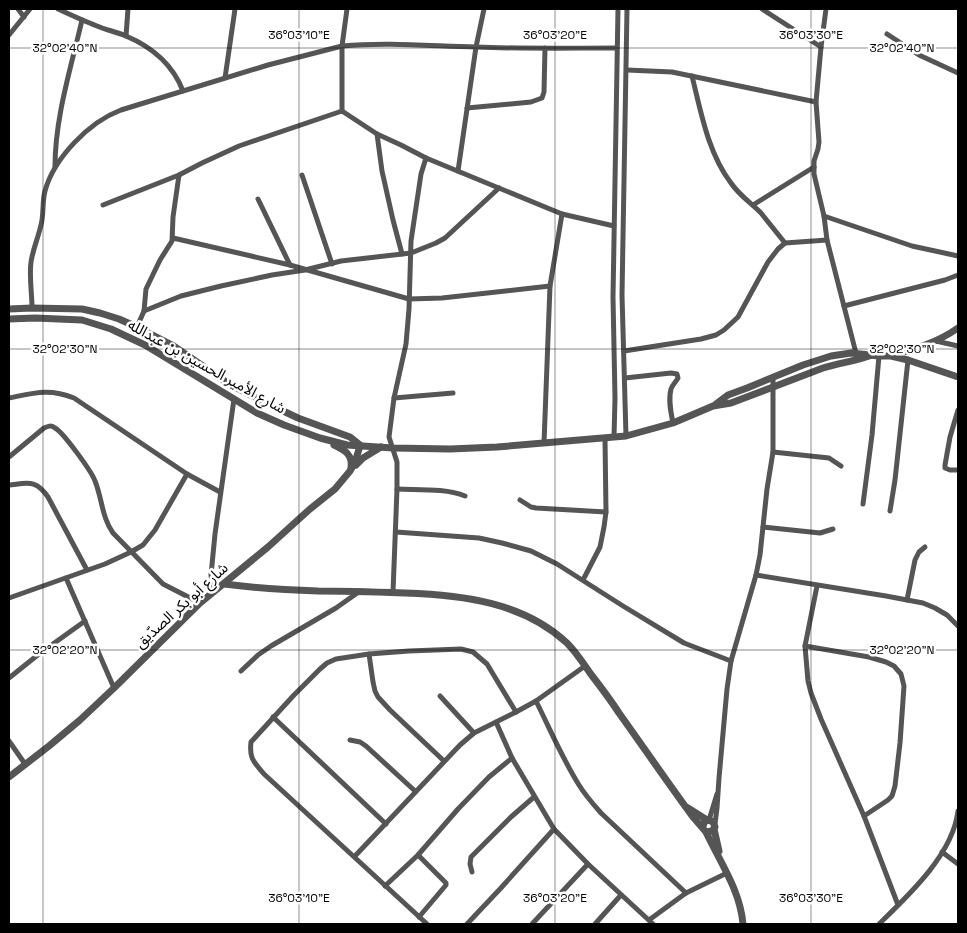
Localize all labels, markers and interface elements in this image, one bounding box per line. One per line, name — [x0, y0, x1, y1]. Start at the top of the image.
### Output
text: 36°03'10"E — [268, 27, 330, 43]
text: 36°03'20"E — [523, 27, 587, 43]
text: 36°03'30"E — [779, 27, 843, 43]
text: 32°02'40"N — [33, 40, 97, 56]
text: 32°02'40"N — [870, 40, 934, 56]
street label: شارع الأمير الحسين بن عبدالله — [123, 315, 289, 420]
text: 32°02'30"N — [32, 341, 98, 357]
text: 32°02'30"N — [869, 341, 935, 357]
street label: شارع أبو بكر الصدّيق — [130, 558, 234, 654]
text: 32°02'20"N — [33, 642, 98, 658]
text: 32°02'20"N — [870, 642, 935, 658]
text: 36°03'10"E — [268, 890, 330, 906]
text: 36°03'20"E — [523, 890, 587, 906]
text: 36°03'30"E — [779, 890, 843, 906]

